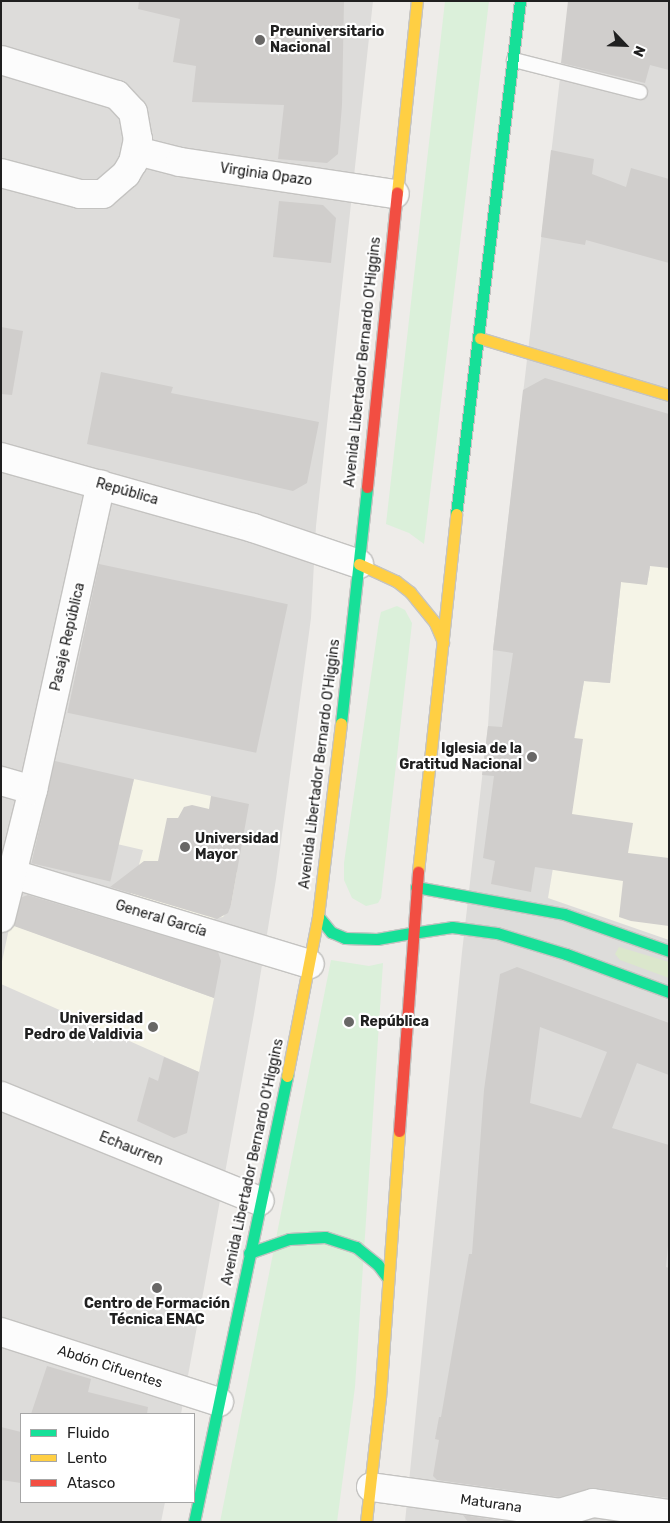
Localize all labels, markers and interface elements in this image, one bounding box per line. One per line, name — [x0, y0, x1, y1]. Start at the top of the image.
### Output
north arrow — [600, 20, 650, 70]
place label: Preuniversitario Nacional — [270, 24, 384, 56]
marker: Preuniversitario Nacional — [254, 34, 266, 46]
text: N — [629, 43, 649, 59]
street label: Virginia Opazo — [219, 160, 313, 190]
street label: Avenida Libertador Bernardo O'Higgins — [341, 236, 385, 488]
street label: República — [94, 475, 160, 509]
street label: Pasaje República — [47, 581, 89, 693]
street label: Avenida Libertador Bernardo O'Higgins — [296, 638, 344, 890]
place label: Iglesia de la Gratitud Nacional — [399, 741, 522, 774]
marker: Iglesia de la Gratitud Nacional — [526, 751, 538, 763]
place label: Universidad Mayor — [195, 831, 279, 864]
marker: Universidad Mayor — [179, 841, 191, 853]
street label: General García — [113, 897, 209, 941]
place label: Universidad Pedro de Valdivia — [24, 1011, 143, 1044]
place label: República — [360, 1014, 429, 1030]
marker: República — [342, 1015, 356, 1029]
marker: Universidad Pedro de Valdivia — [147, 1021, 159, 1033]
street label: Avenida Libertador Bernardo O'Higgins — [219, 1037, 287, 1287]
street label: Echaurren — [96, 1129, 166, 1169]
marker: Centro de Formación Técnica ENAC — [151, 1282, 163, 1294]
place label: Centro de Formación Técnica ENAC — [84, 1296, 230, 1328]
street label: Abdón Cifuentes — [55, 1342, 165, 1392]
legend — [20, 1413, 195, 1503]
text: Fluido — [67, 1424, 110, 1442]
text: Lento — [67, 1449, 107, 1467]
text: Atasco — [67, 1474, 115, 1492]
street label: Maturana — [459, 1491, 523, 1517]

